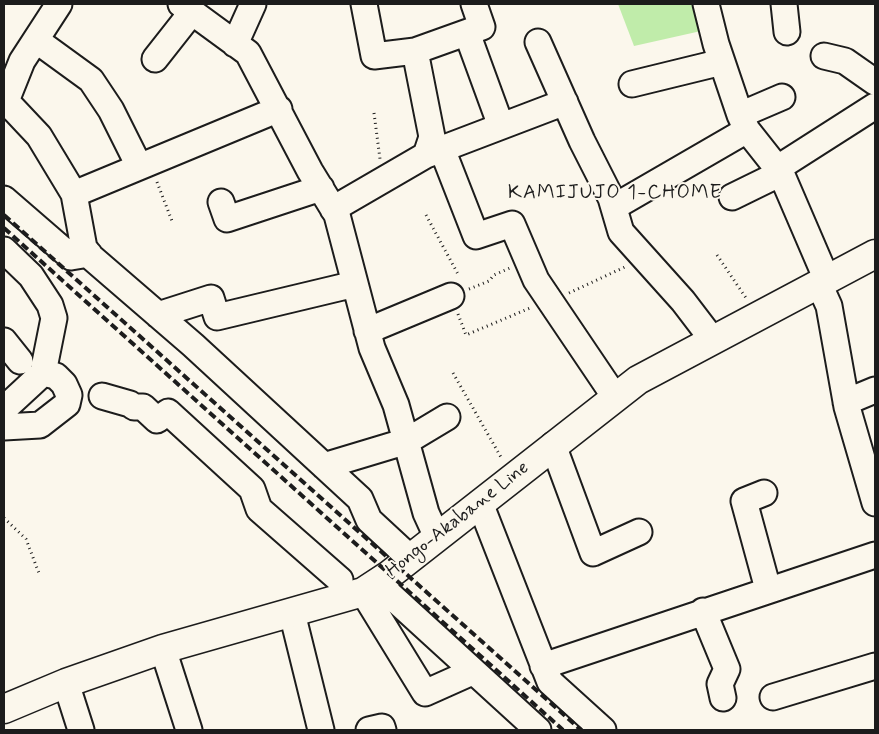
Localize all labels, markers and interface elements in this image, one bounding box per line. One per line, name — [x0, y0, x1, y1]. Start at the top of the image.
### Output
district label: KAMIJUJO 1-CHOME — [506, 182, 724, 206]
street label: Hongo-Akabane Line — [382, 457, 534, 583]

